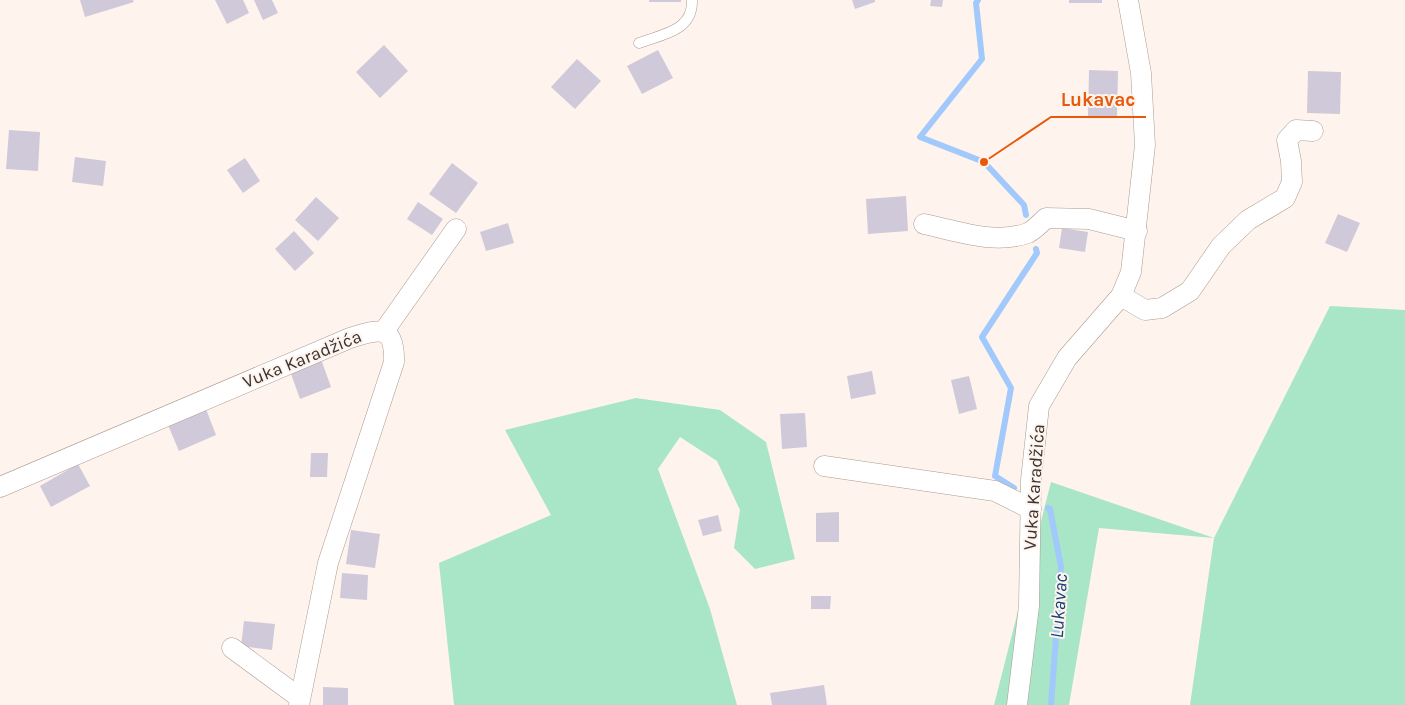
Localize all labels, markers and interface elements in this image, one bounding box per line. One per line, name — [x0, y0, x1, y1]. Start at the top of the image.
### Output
callout: Lukavac — [1051, 83, 1146, 117]
text: Lukavac — [1061, 89, 1135, 111]
street label: Vuka Karadžića — [239, 325, 365, 393]
street label: Vuka Karadžića — [1019, 423, 1049, 551]
water label: Lukavac — [1046, 573, 1072, 639]

